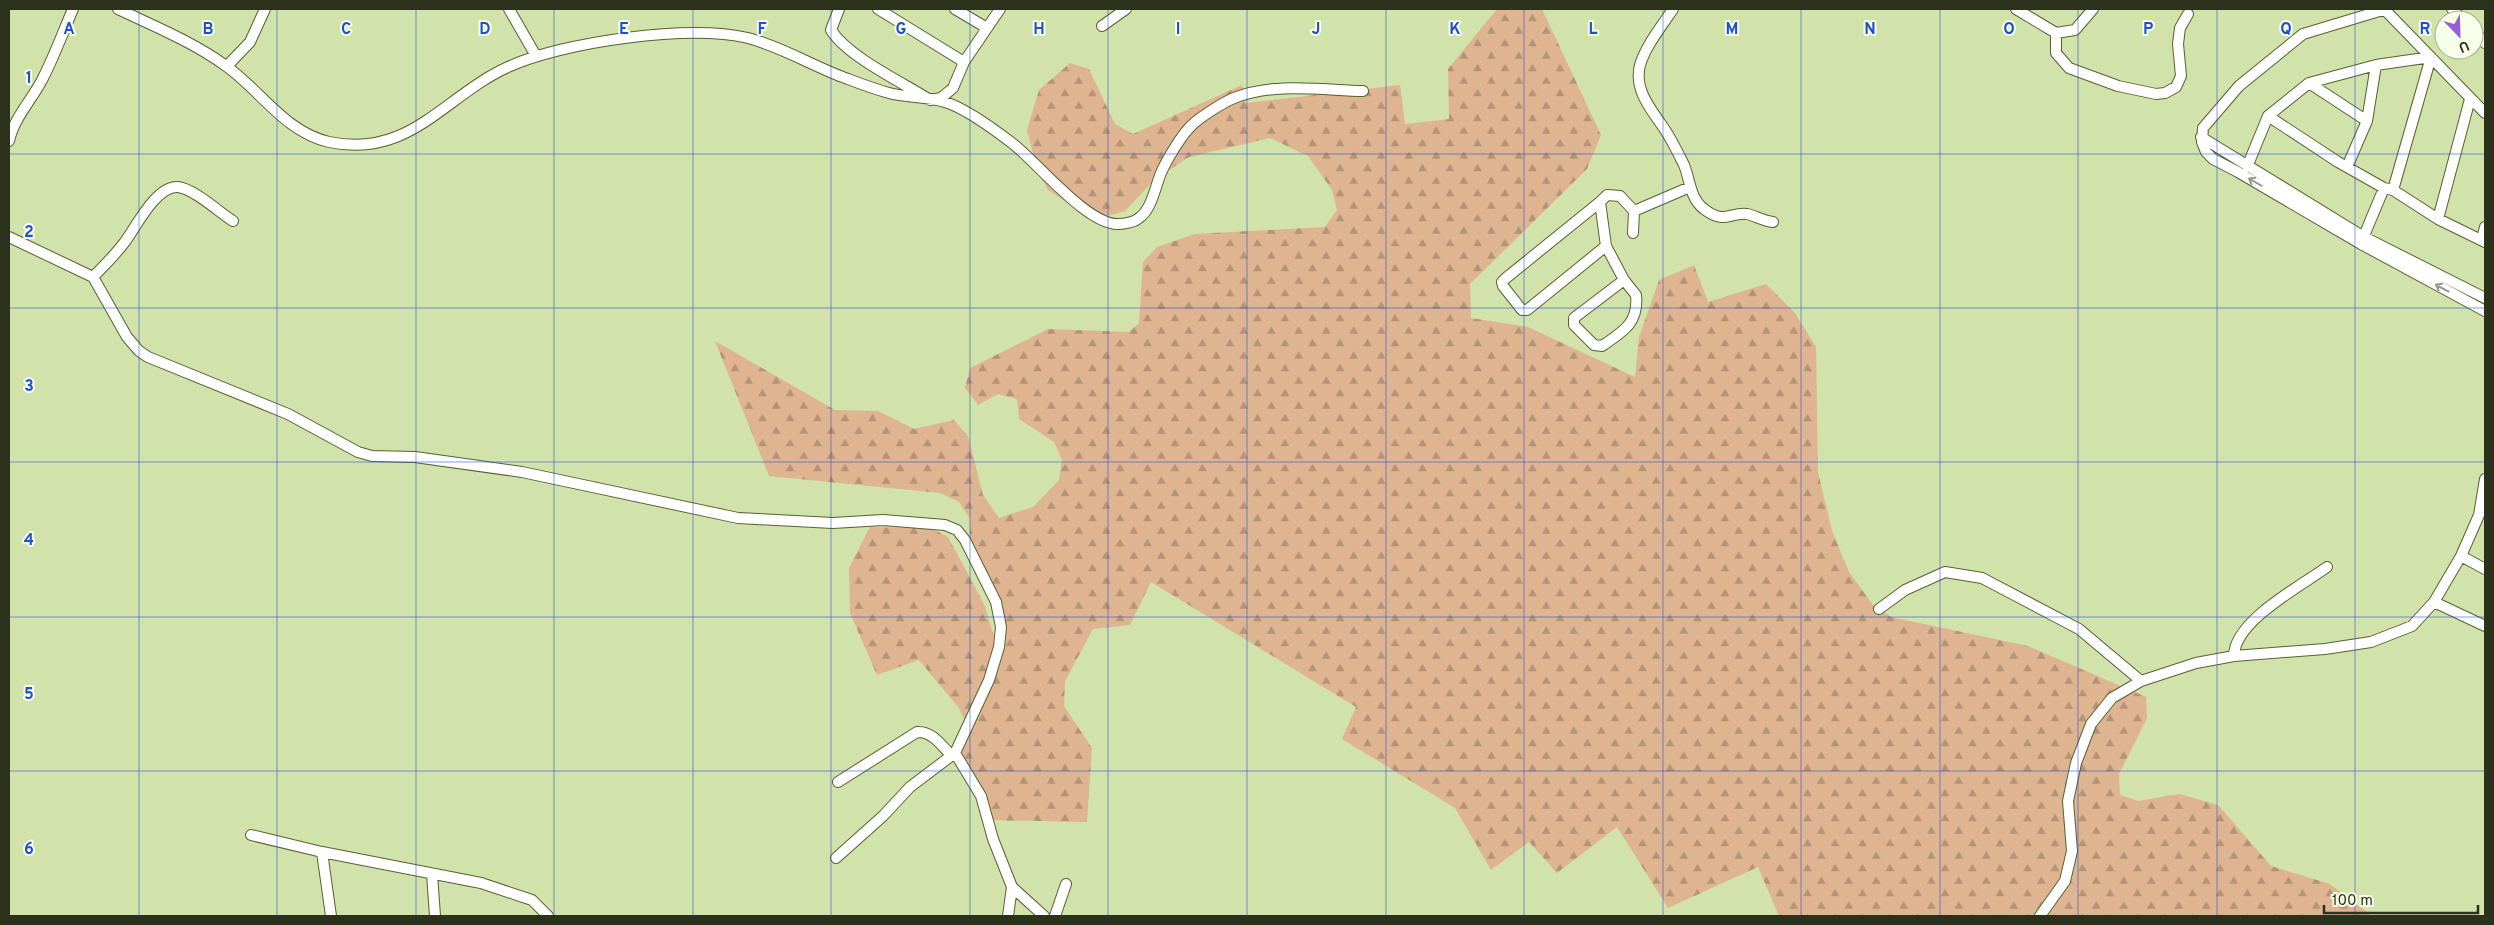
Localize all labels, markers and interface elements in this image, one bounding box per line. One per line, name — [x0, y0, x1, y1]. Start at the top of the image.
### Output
north arrow — [2434, 10, 2484, 60]
text: A — [63, 20, 75, 40]
text: B — [202, 20, 214, 40]
text: C — [341, 20, 351, 40]
text: D — [479, 20, 491, 40]
text: E — [619, 20, 629, 40]
text: F — [757, 20, 767, 40]
text: G — [896, 20, 906, 40]
text: H — [1033, 20, 1045, 40]
text: I — [1176, 20, 1180, 40]
text: J — [1312, 20, 1320, 40]
text: K — [1449, 20, 1461, 40]
text: L — [1588, 20, 1598, 40]
text: M — [1726, 20, 1738, 40]
text: N — [1864, 20, 1876, 40]
text: O — [2003, 20, 2015, 40]
text: P — [2143, 20, 2153, 40]
text: Q — [2280, 20, 2292, 40]
text: R — [2419, 20, 2431, 40]
text: U — [2456, 36, 2471, 55]
text: 1 — [26, 69, 32, 89]
one-way arrow — [2249, 176, 2263, 186]
text: 2 — [24, 223, 34, 243]
one-way arrow — [2436, 282, 2450, 292]
text: 3 — [24, 377, 34, 397]
text: 4 — [24, 531, 34, 551]
text: 5 — [24, 685, 34, 705]
text: 6 — [24, 840, 34, 860]
scale bar — [2324, 882, 2478, 914]
text: 100 m — [2332, 892, 2373, 911]

